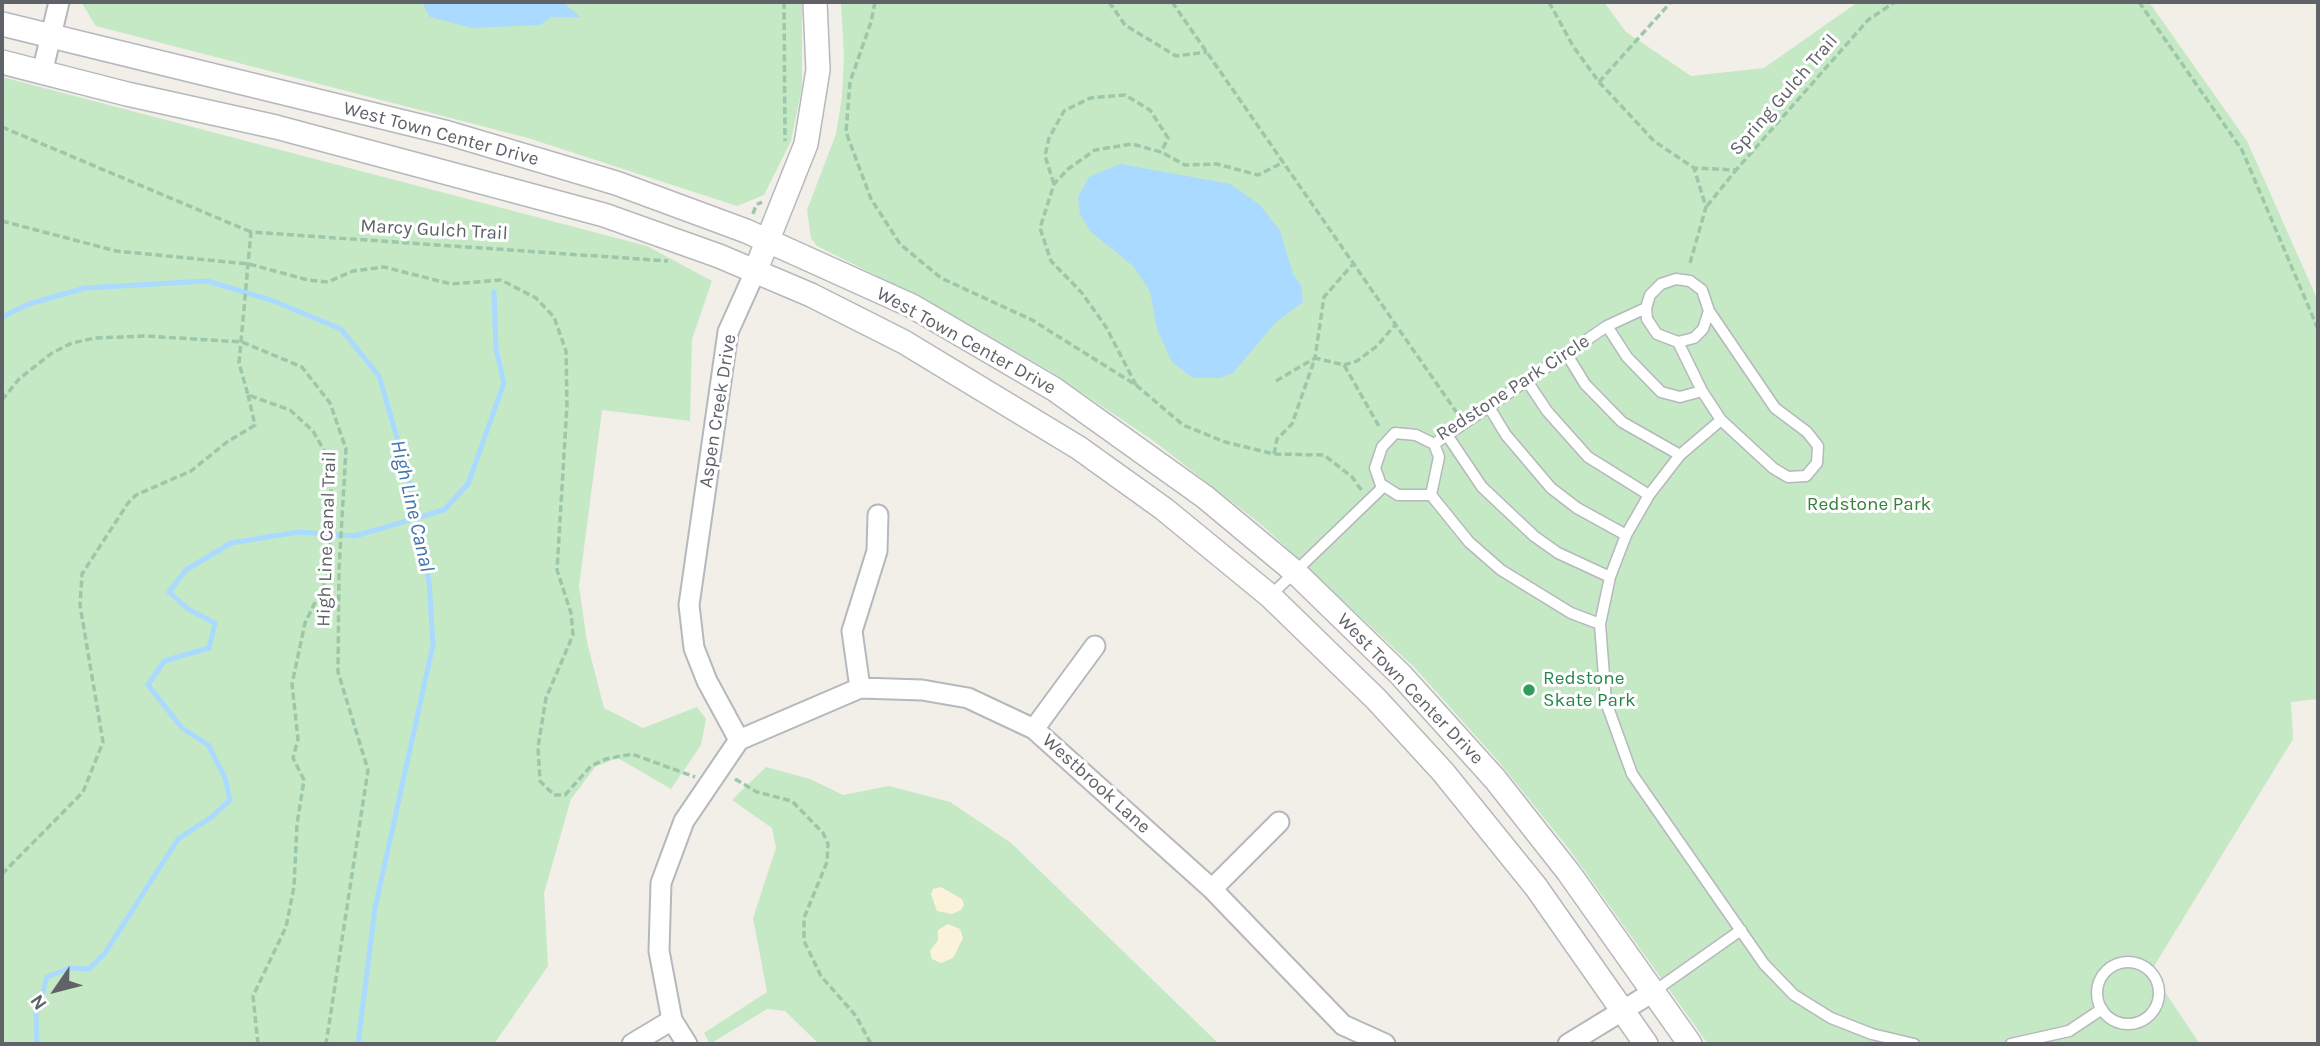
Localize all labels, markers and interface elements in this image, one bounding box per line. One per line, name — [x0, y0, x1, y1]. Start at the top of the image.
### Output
street label: Spring Gulch Trail — [1725, 30, 1843, 160]
street label: West Town Center Drive — [341, 97, 541, 171]
street label: Marcy Gulch Trail — [360, 215, 508, 245]
street label: West Town Center Drive — [872, 282, 1060, 400]
street label: Redstone Park Circle — [1432, 330, 1594, 446]
street label: Aspen Creek Drive — [695, 332, 741, 490]
water label: High Line Canal — [385, 438, 439, 574]
street label: High Line Canal Trail — [313, 451, 341, 627]
park label: Redstone Park — [1807, 494, 1931, 516]
street label: West Town Center Drive — [1332, 609, 1488, 769]
place label: Redstone Skate Park — [1543, 668, 1636, 712]
marker: Redstone Skate Park — [1521, 682, 1537, 698]
street label: Westbrook Lane — [1037, 729, 1155, 839]
north arrow — [21, 955, 91, 1025]
text: N — [26, 990, 52, 1014]

